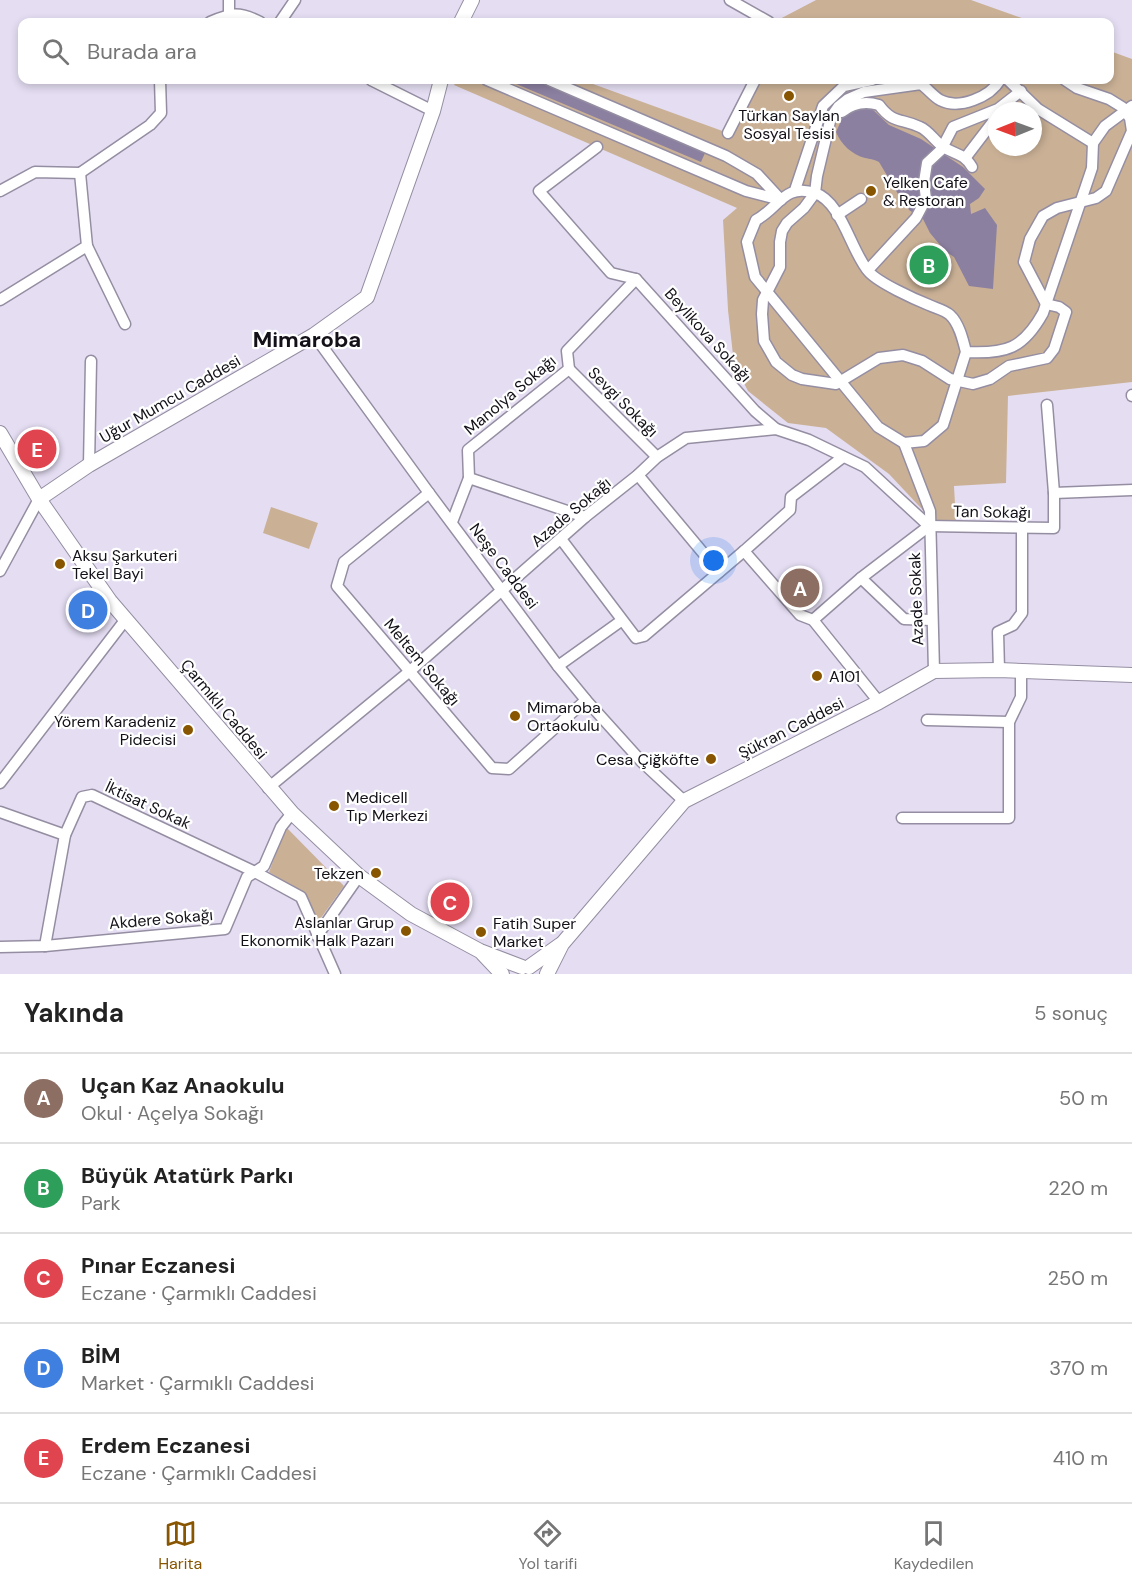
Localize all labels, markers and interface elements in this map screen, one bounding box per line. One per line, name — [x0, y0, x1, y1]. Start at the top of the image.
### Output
search box — [18, 18, 1114, 84]
icon: search — [39, 35, 72, 68]
text: Burada ara — [87, 37, 197, 66]
marker: Türkan Saylan Sosyal Tesisi — [782, 89, 796, 103]
north arrow — [988, 102, 1042, 156]
place label: Türkan Saylan Sosyal Tesisi — [738, 105, 840, 144]
place label: Yelken Cafe & Restoran — [883, 172, 968, 211]
marker: Yelken Cafe & Restoran — [864, 184, 878, 198]
pin: B — [910, 242, 948, 288]
street label: Beylikova Sokağı — [660, 283, 756, 387]
district label: Mimaroba — [253, 325, 361, 354]
street label: Uğur Mumcu Caddesi — [96, 350, 244, 448]
street label: Manolya Sokağı — [460, 350, 560, 440]
street label: Sevgi Sokağı — [583, 362, 663, 442]
pin: E — [18, 426, 57, 472]
street label: Azade Sokağı — [527, 472, 615, 552]
street label: Tan Sokağı — [953, 501, 1031, 523]
street label: Neşe Caddesi — [465, 519, 543, 613]
place label: Aksu Şarkuteri Tekel Bayi — [72, 545, 177, 584]
your location — [699, 546, 728, 575]
street label: Azade Sokak — [904, 552, 928, 646]
marker: Aksu Şarkuteri Tekel Bayi — [53, 557, 67, 571]
pin: A — [780, 566, 820, 610]
pin: D — [68, 588, 107, 632]
street label: Meltem Sokağı — [379, 614, 465, 710]
street label: Çarmıklı Caddesi — [176, 655, 272, 763]
place label: A101 — [829, 666, 860, 687]
marker: A101 — [810, 669, 824, 683]
street label: Şükran Caddesi — [735, 692, 847, 764]
place label: Mimaroba Ortaokulu — [527, 697, 601, 736]
marker: Mimaroba Ortaokulu — [508, 709, 522, 723]
place label: Yörem Karadeniz Pidecisi — [54, 711, 176, 750]
marker: Yörem Karadeniz Pidecisi — [181, 723, 195, 737]
place label: Cesa Çiğköfte — [596, 749, 699, 770]
marker: Cesa Çiğköfte — [704, 752, 718, 766]
street label: İktisat Sokak — [102, 776, 194, 834]
place label: Medicell Tıp Merkezi — [346, 787, 428, 826]
marker: Medicell Tıp Merkezi — [327, 799, 341, 813]
place label: Tekzen — [314, 863, 364, 884]
marker: Tekzen — [369, 866, 383, 880]
pin: C — [430, 880, 470, 924]
street label: Akdere Sokağı — [108, 904, 214, 934]
place label: Aslanlar Grup Ekonomik Halk Pazarı — [241, 912, 394, 951]
place label: Fatih Super Market — [493, 913, 576, 952]
marker: Aslanlar Grup Ekonomik Halk Pazarı — [399, 924, 413, 938]
marker: Fatih Super Market — [474, 925, 488, 939]
text: Yakında — [24, 996, 124, 1030]
text: 5 sonuç — [1034, 1000, 1108, 1026]
text: Uçan Kaz Anaokulu — [81, 1071, 285, 1100]
text: A — [36, 1085, 51, 1111]
text: 50 m — [1059, 1085, 1108, 1111]
text: Okul · Açelya Sokağı — [81, 1100, 264, 1126]
text: Büyük Atatürk Parkı — [81, 1161, 293, 1190]
text: B — [37, 1175, 50, 1201]
text: 220 m — [1048, 1175, 1108, 1201]
text: Park — [81, 1190, 121, 1216]
text: Pınar Eczanesi — [81, 1251, 235, 1280]
text: C — [36, 1265, 51, 1291]
text: 250 m — [1047, 1265, 1108, 1291]
text: Eczane · Çarmıklı Caddesi — [81, 1280, 317, 1306]
text: BİM — [81, 1341, 121, 1370]
text: D — [36, 1355, 51, 1381]
text: 370 m — [1049, 1355, 1108, 1381]
text: Market · Çarmıklı Caddesi — [81, 1370, 314, 1396]
text: Erdem Eczanesi — [81, 1431, 250, 1460]
text: E — [38, 1445, 49, 1471]
text: 410 m — [1053, 1445, 1108, 1471]
text: Eczane · Çarmıklı Caddesi — [81, 1460, 317, 1486]
tab: Harita — [158, 1517, 202, 1574]
tab: Yol tarifi — [519, 1517, 577, 1574]
tab: Kaydedilen — [894, 1517, 974, 1574]

